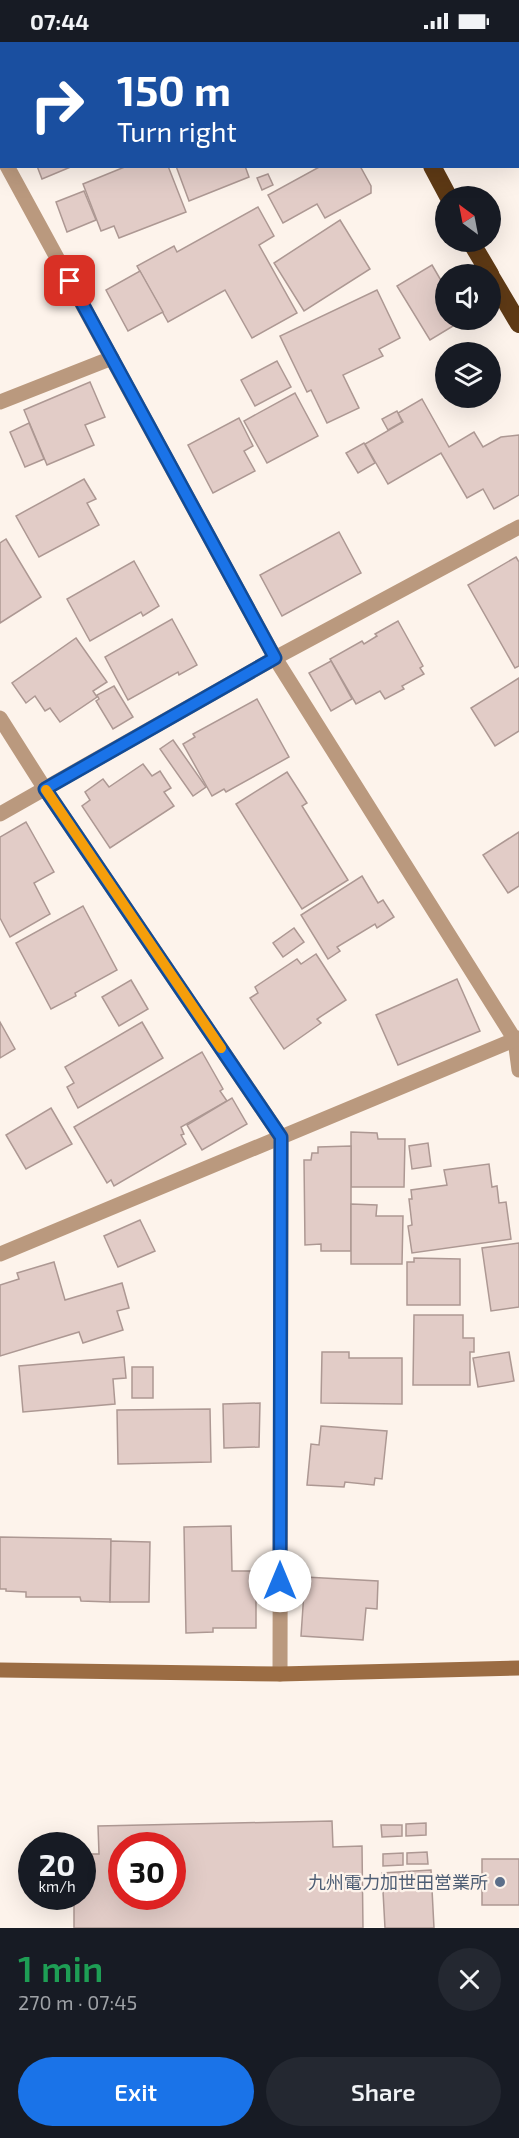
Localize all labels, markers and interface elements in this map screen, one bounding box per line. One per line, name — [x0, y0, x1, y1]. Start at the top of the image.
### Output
text: 07:44 — [30, 8, 89, 34]
text: 150 m — [117, 64, 231, 114]
icon: right — [18, 66, 96, 144]
text: Turn right — [117, 115, 237, 147]
north arrow — [435, 186, 501, 252]
map controls — [435, 186, 501, 408]
pin — [44, 255, 95, 306]
icon: arrive — [53, 264, 86, 297]
button: sound — [435, 264, 501, 330]
button: layers — [435, 342, 501, 408]
position arrow — [248, 1549, 312, 1613]
speed limit sign: 30 — [108, 1832, 186, 1910]
text: 20 — [39, 1846, 75, 1882]
place label: 九州電力加世田営業所 — [308, 1871, 488, 1893]
marker: 九州電力加世田営業所 — [493, 1875, 507, 1889]
text: km/h — [38, 1877, 76, 1895]
text: 1 min — [18, 1946, 103, 1989]
button: close — [438, 1948, 501, 2011]
text: 270 m · 07:45 — [18, 1990, 137, 2014]
button: Exit — [18, 2057, 254, 2126]
button: Share — [266, 2057, 501, 2126]

